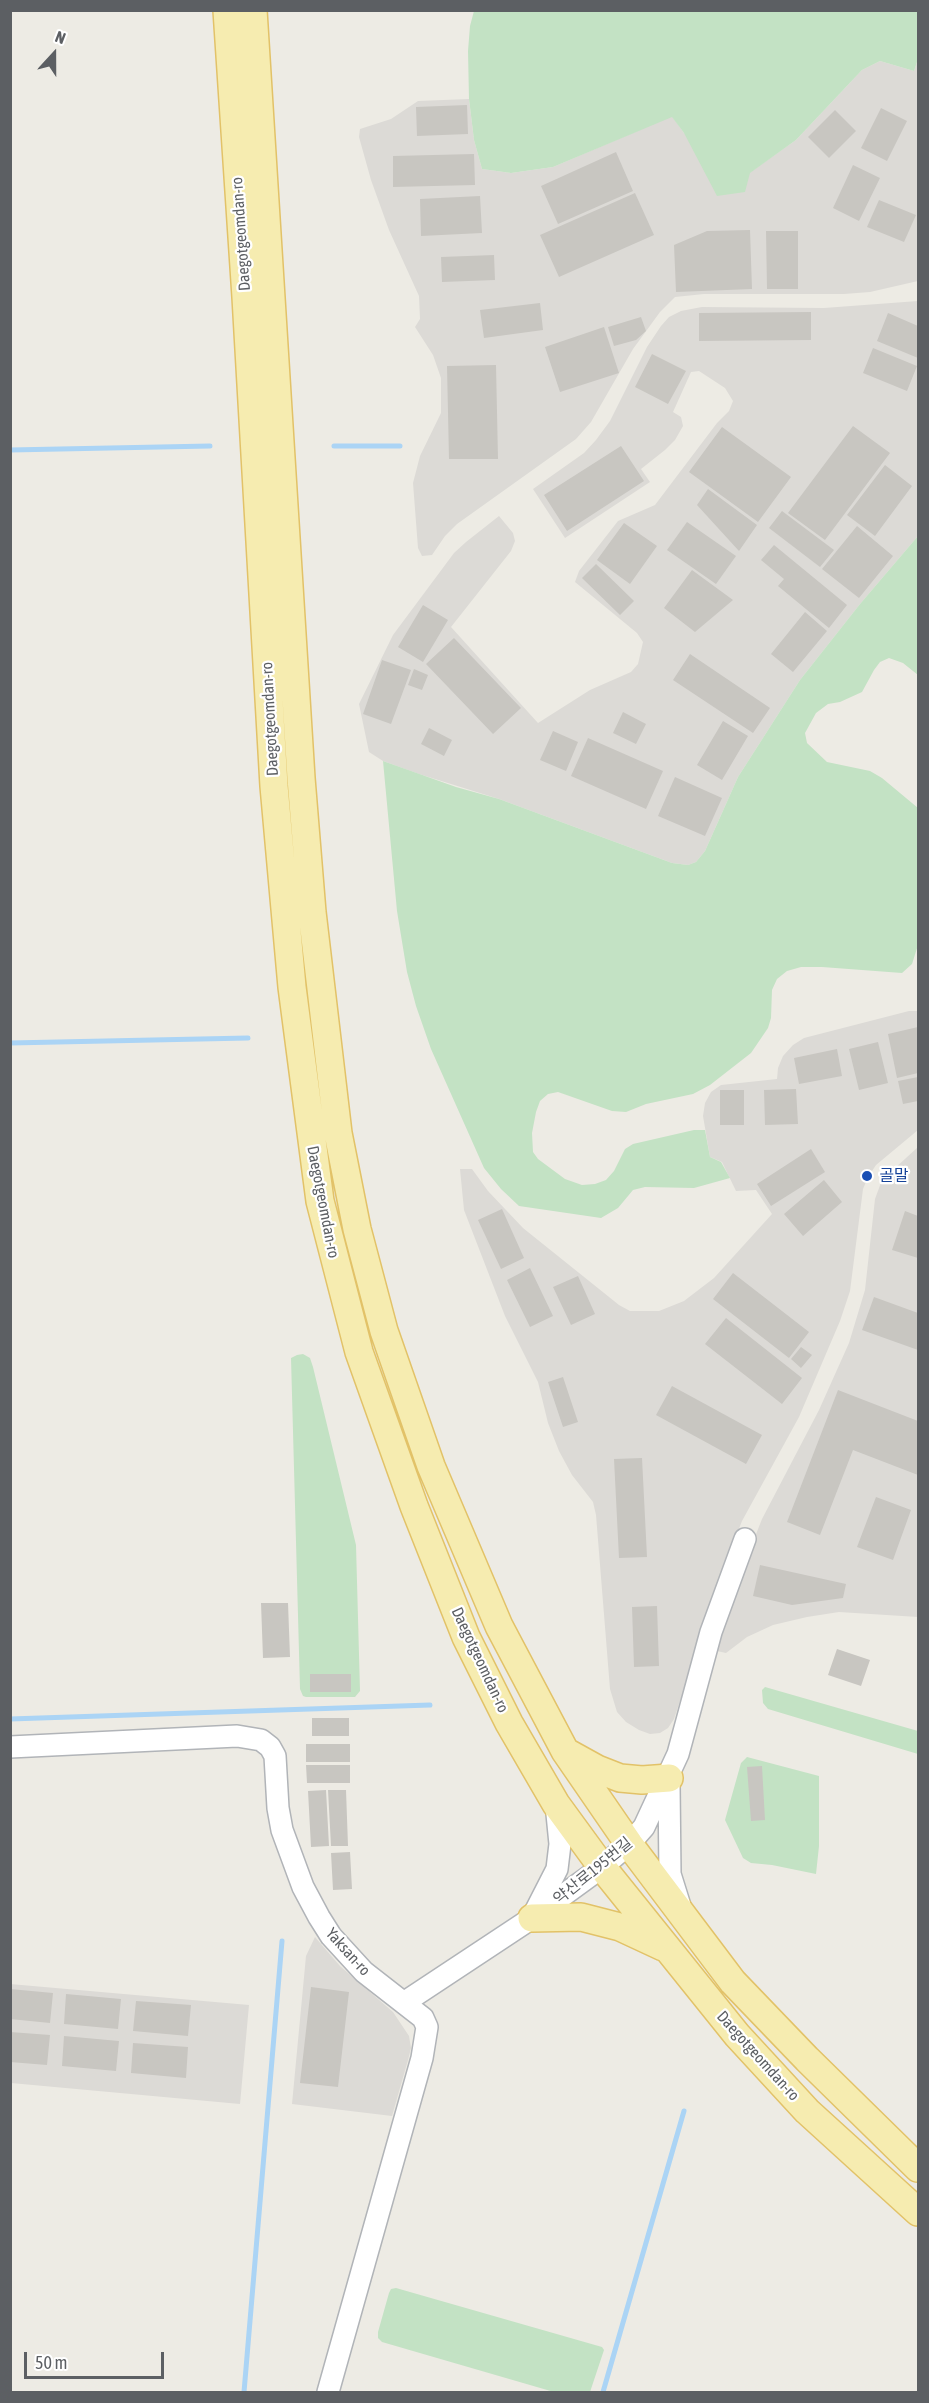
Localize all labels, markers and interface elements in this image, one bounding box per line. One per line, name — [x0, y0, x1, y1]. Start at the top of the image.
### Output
north arrow — [24, 24, 84, 84]
text: N — [53, 27, 68, 47]
street label: Daegotgeomdan-ro — [227, 176, 255, 292]
street label: Daegotgeomdan-ro — [257, 661, 283, 777]
street label: Daegotgeomdan-ro — [303, 1144, 343, 1260]
place label: 골말 — [879, 1166, 908, 1186]
marker: 골말 — [860, 1169, 874, 1183]
street label: Daegotgeomdan-ro — [447, 1604, 513, 1716]
street label: 약산로195번길 — [550, 1833, 636, 1909]
street label: Yaksan-ro — [322, 1924, 374, 1980]
street label: Daegotgeomdan-ro — [713, 2007, 803, 2105]
scale bar — [27, 2340, 166, 2378]
text: 50 m — [35, 2352, 67, 2373]

